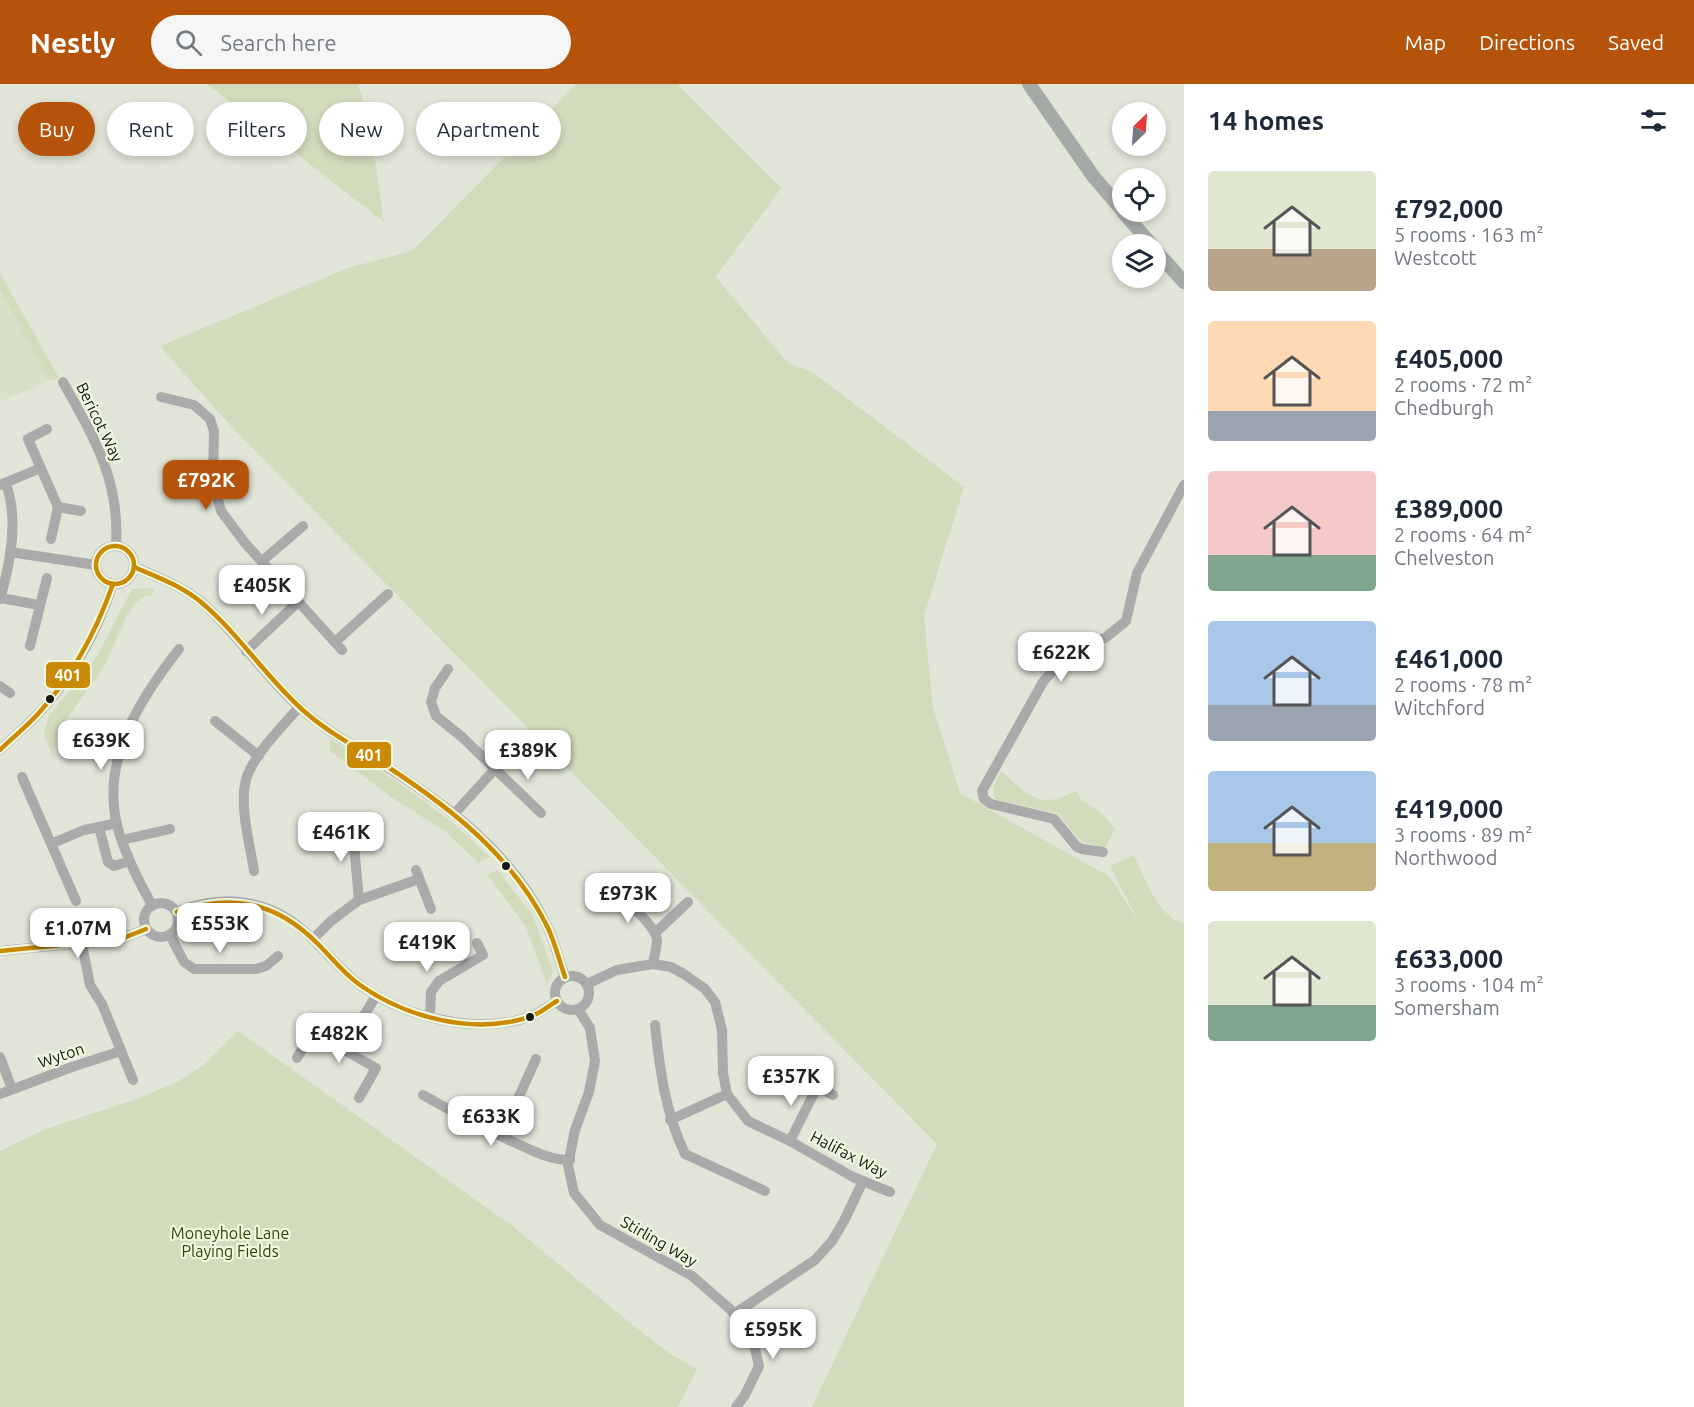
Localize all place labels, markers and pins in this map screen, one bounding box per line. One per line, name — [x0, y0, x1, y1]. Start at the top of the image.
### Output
pin: £792K — [164, 460, 248, 511]
pin: £405K — [220, 565, 304, 616]
pin: £622K — [1019, 632, 1103, 683]
unlabelled marker — [44, 693, 56, 705]
pin: £639K — [59, 720, 143, 771]
pin: £389K — [486, 730, 570, 781]
pin: £461K — [299, 812, 383, 863]
unlabelled marker — [500, 860, 512, 872]
pin: £973K — [586, 873, 670, 924]
pin: £553K — [178, 903, 262, 954]
pin: £1.07M — [29, 908, 127, 959]
pin: £419K — [385, 922, 469, 973]
unlabelled marker — [524, 1011, 536, 1023]
pin: £482K — [297, 1013, 381, 1064]
pin: £357K — [749, 1056, 833, 1107]
pin: £633K — [449, 1096, 533, 1147]
pin: £595K — [731, 1309, 815, 1360]

